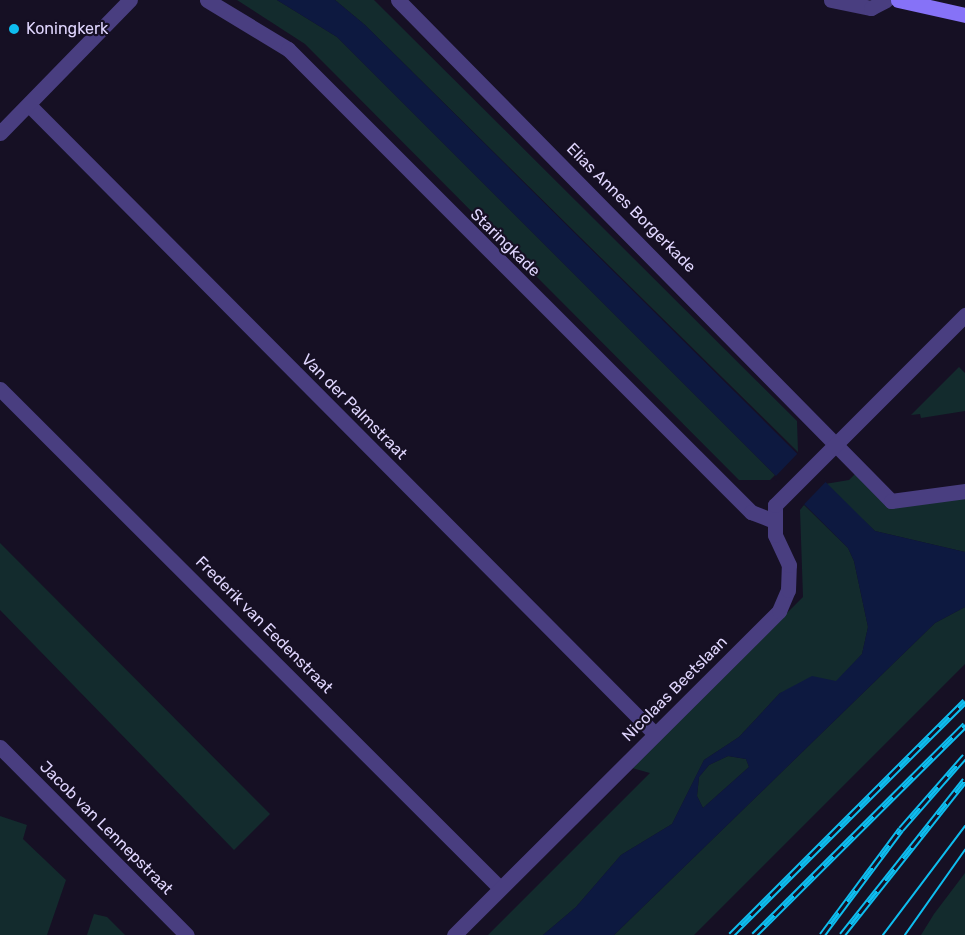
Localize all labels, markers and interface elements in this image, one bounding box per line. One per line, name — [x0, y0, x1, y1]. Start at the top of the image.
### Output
place label: Koningkerk — [26, 19, 108, 39]
marker: Koningkerk — [7, 22, 21, 36]
street label: Elias Annes Borgerkade — [562, 139, 700, 277]
street label: Staringkade — [466, 205, 544, 281]
street label: Van der Palmstraat — [297, 350, 411, 464]
street label: Frederik van Eedenstraat — [191, 552, 337, 698]
street label: Nicolaas Beetslaan — [618, 632, 732, 746]
street label: Jacob van Lennepstraat — [35, 757, 177, 899]

